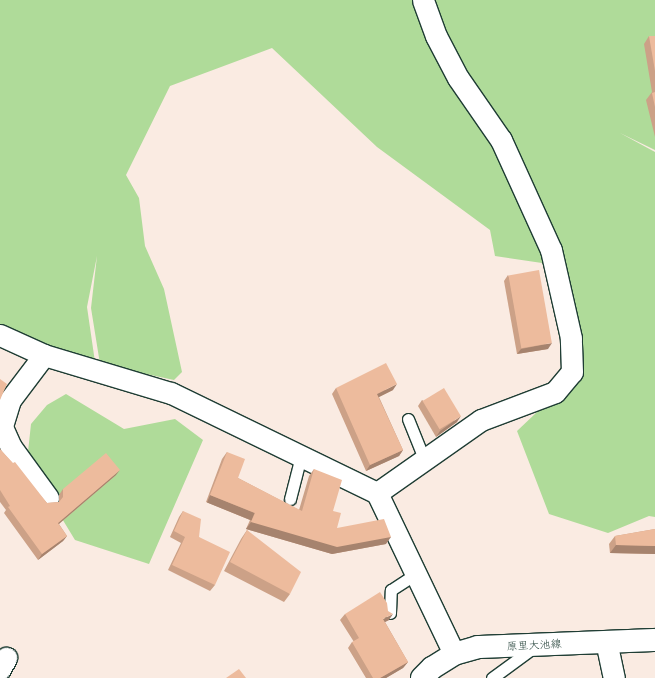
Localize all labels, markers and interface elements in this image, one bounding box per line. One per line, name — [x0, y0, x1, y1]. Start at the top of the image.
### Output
street label: 原里大池線 — [506, 637, 562, 653]

